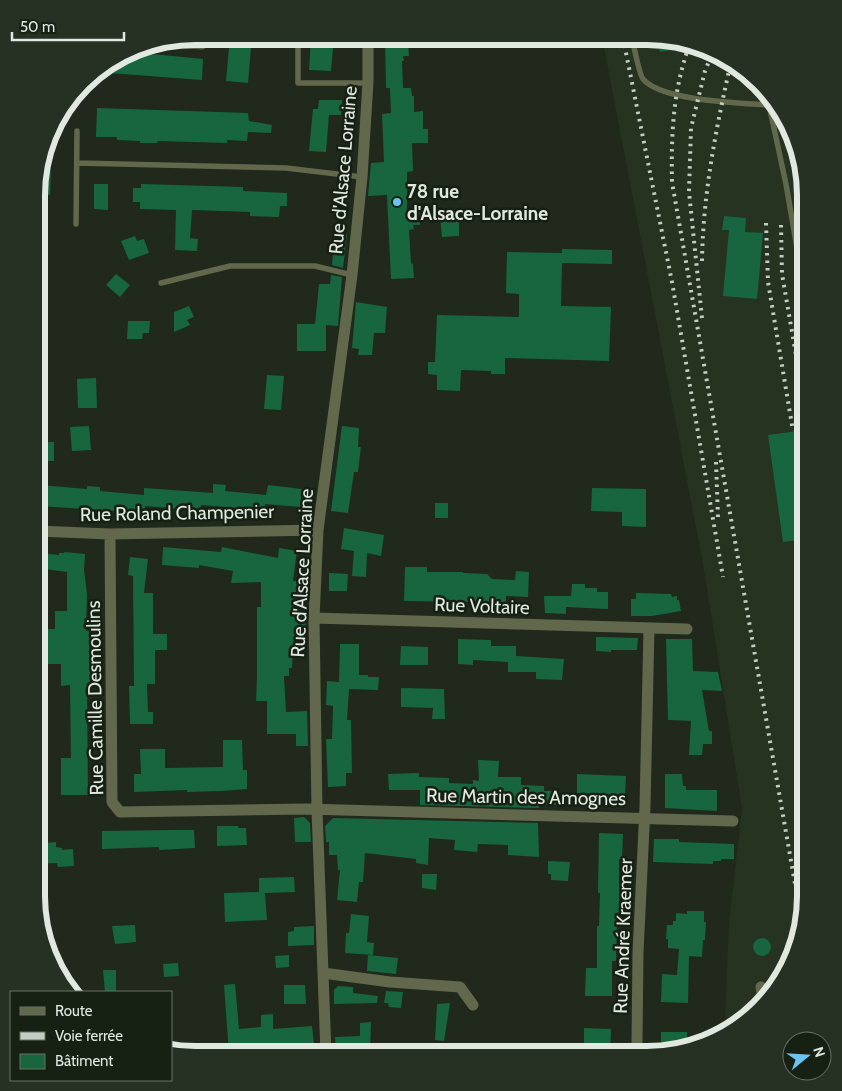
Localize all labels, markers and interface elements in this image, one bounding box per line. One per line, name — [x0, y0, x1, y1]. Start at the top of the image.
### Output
scale bar — [12, 10, 125, 42]
text: 50 m — [20, 18, 55, 36]
street label: Rue d'Alsace Lorraine — [324, 85, 362, 255]
place label: 78 rue d'Alsace-Lorraine — [407, 180, 548, 225]
marker: 78 rue d'Alsace-Lorraine — [391, 196, 403, 208]
street label: Rue d'Alsace Lorraine — [286, 488, 318, 658]
street label: Rue Roland Champenier — [80, 500, 274, 526]
street label: Rue Voltaire — [434, 593, 530, 619]
street label: Rue Camille Desmoulins — [82, 600, 108, 796]
street label: Rue Martin des Amognes — [426, 784, 626, 810]
street label: Rue André Kraemer — [609, 858, 637, 1014]
legend — [10, 991, 172, 1081]
text: Route — [55, 1002, 93, 1020]
text: Voie ferrée — [55, 1027, 123, 1045]
north arrow — [782, 1031, 832, 1081]
text: N — [809, 1044, 829, 1059]
text: Bâtiment — [55, 1052, 113, 1070]

